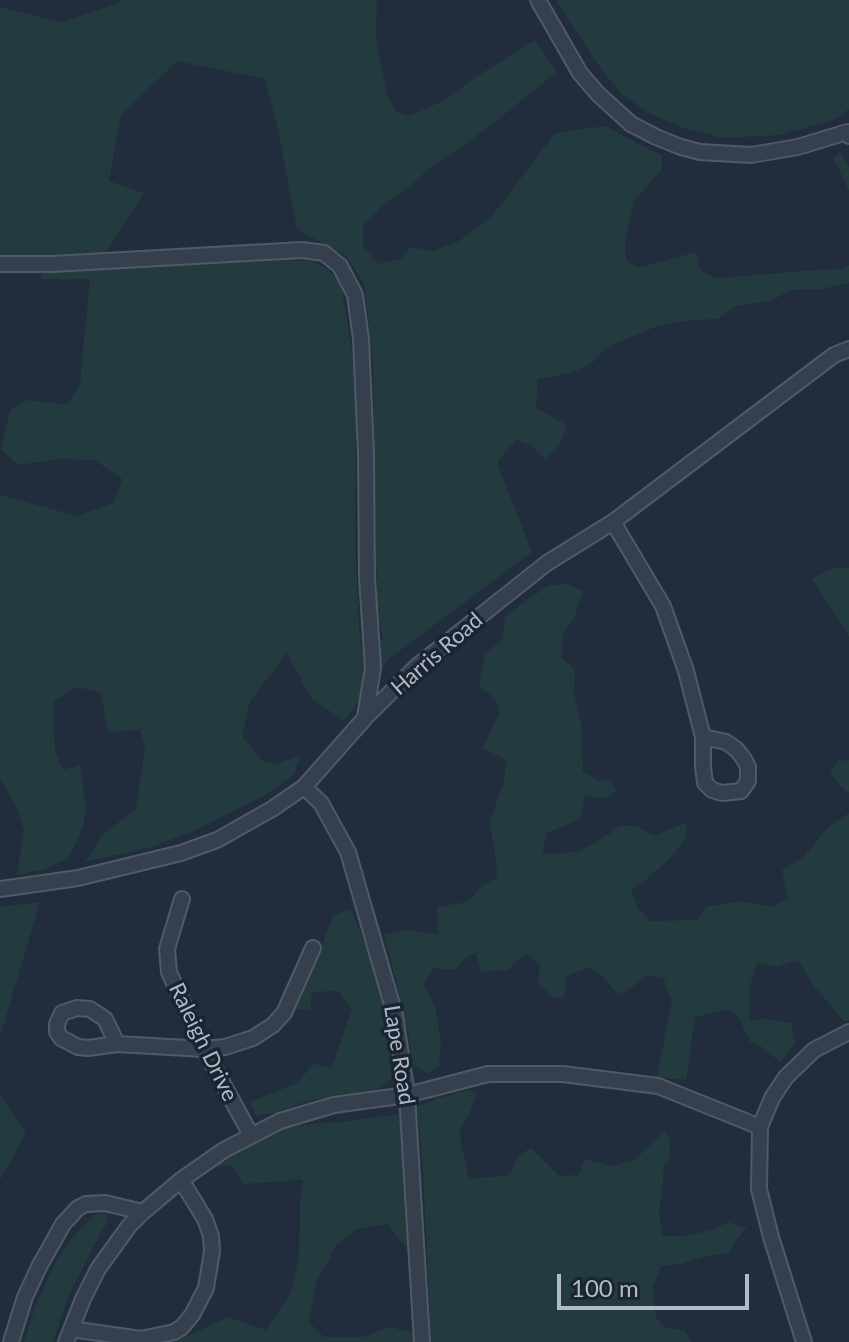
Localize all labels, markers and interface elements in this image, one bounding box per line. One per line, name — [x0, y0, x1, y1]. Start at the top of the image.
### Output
street label: Harris Road — [386, 607, 488, 701]
street label: Raleigh Drive — [163, 978, 243, 1106]
street label: Lape Road — [378, 1003, 420, 1107]
scale bar — [561, 1258, 753, 1308]
text: 100 m — [571, 1273, 639, 1302]

